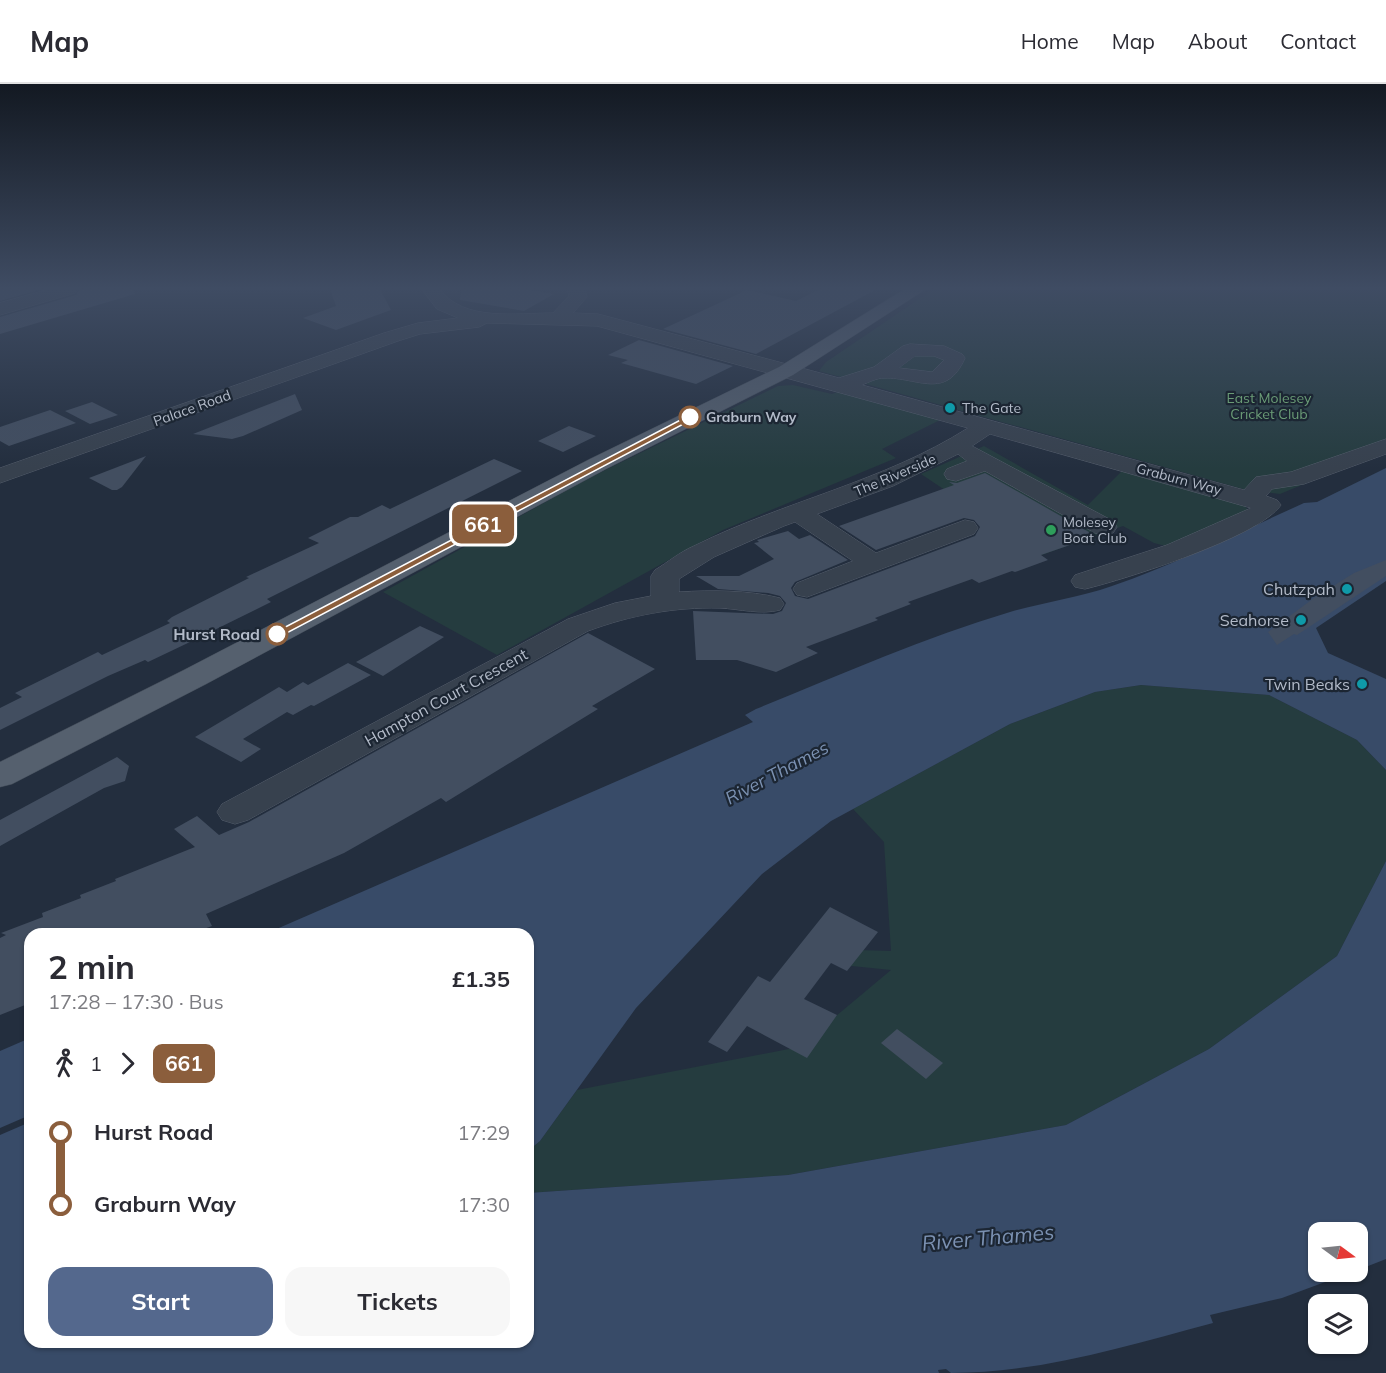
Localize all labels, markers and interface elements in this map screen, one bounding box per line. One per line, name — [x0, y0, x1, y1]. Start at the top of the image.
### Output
text: Map — [30, 24, 89, 59]
text: Home — [1021, 28, 1079, 54]
text: Map — [1112, 28, 1155, 54]
text: About — [1188, 28, 1247, 54]
text: Contact — [1280, 28, 1356, 54]
street label: Palace Road — [151, 386, 233, 430]
park label: East Molesey Cricket Club — [1227, 389, 1312, 423]
place label: The Gate — [962, 399, 1021, 417]
marker: The Gate — [943, 401, 957, 415]
marker: Graburn Way — [679, 406, 701, 428]
place label: Graburn Way — [706, 408, 797, 426]
street label: The Riverside — [851, 450, 939, 500]
street label: Graburn Way — [1134, 459, 1224, 499]
line badge: 661 — [448, 504, 518, 544]
text: 661 — [464, 511, 502, 537]
place label: Molesey Boat Club — [1063, 513, 1127, 547]
marker: Molesey Boat Club — [1044, 523, 1058, 537]
place label: Chutzpah — [1263, 579, 1335, 599]
marker: Chutzpah — [1340, 582, 1354, 596]
place label: Seahorse — [1220, 610, 1289, 630]
marker: Seahorse — [1294, 613, 1308, 627]
marker: Hurst Road — [266, 623, 288, 645]
place label: Hurst Road — [173, 624, 260, 644]
street label: Hampton Court Crescent — [361, 644, 531, 750]
place label: Twin Beaks — [1265, 674, 1350, 694]
marker: Twin Beaks — [1355, 677, 1369, 691]
water label: River Thames — [721, 736, 833, 809]
text: 2 min — [48, 946, 135, 987]
text: £1.35 — [452, 965, 510, 993]
text: 17:28 – 17:30 · Bus — [48, 989, 224, 1014]
icon: walk — [48, 1047, 81, 1080]
icon: forward — [111, 1047, 144, 1080]
text: 661 — [165, 1050, 203, 1076]
text: 1 — [90, 1051, 102, 1076]
text: Hurst Road — [94, 1118, 213, 1146]
text: 17:29 — [457, 1120, 510, 1145]
text: Graburn Way — [94, 1190, 236, 1218]
text: 17:30 — [457, 1192, 510, 1217]
water label: River Thames — [921, 1218, 1055, 1256]
north arrow — [1308, 1222, 1368, 1282]
map controls — [1308, 1222, 1368, 1354]
button: Start — [48, 1267, 273, 1336]
button: Tickets — [285, 1267, 510, 1336]
button: layers — [1308, 1294, 1368, 1354]

